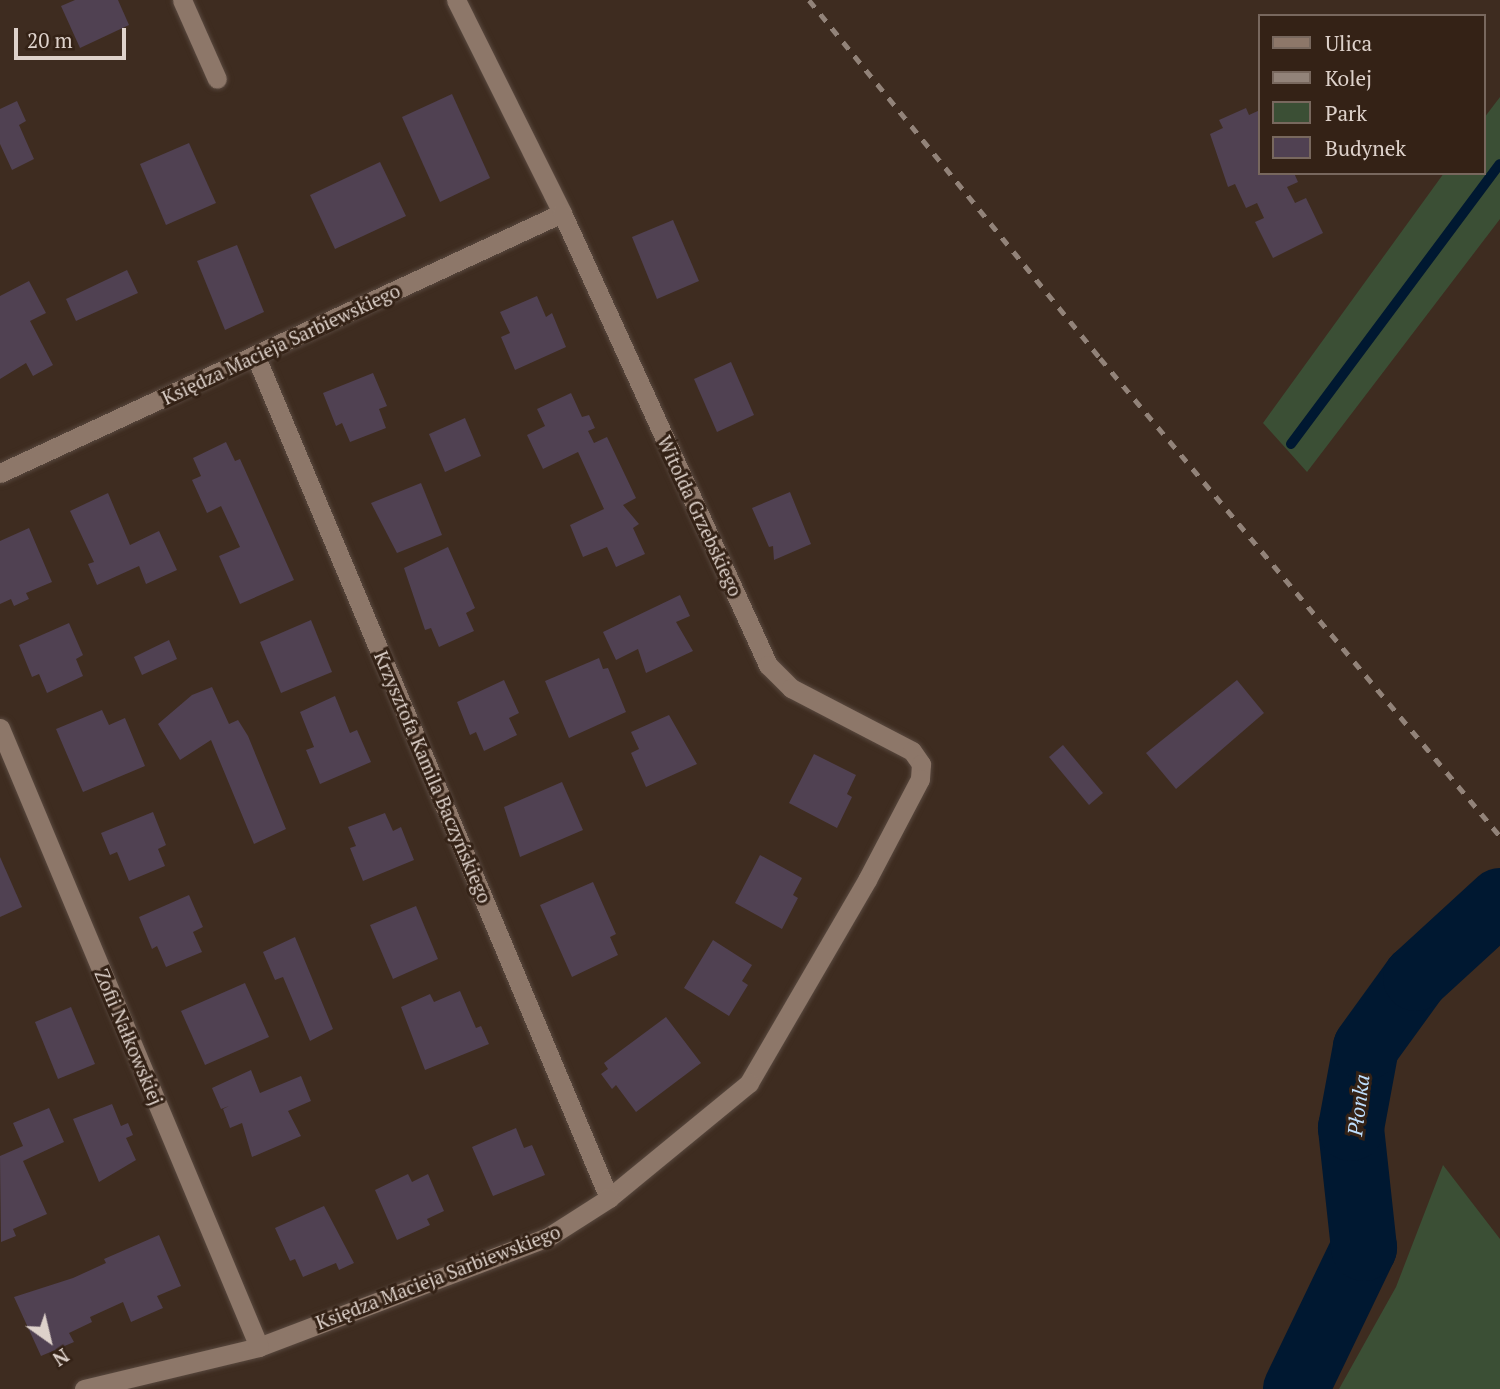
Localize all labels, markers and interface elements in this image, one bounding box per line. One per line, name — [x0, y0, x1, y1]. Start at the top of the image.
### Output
scale bar — [18, 14, 130, 58]
legend — [1258, 14, 1486, 175]
text: 20 m — [27, 26, 73, 54]
text: Ulica — [1325, 29, 1372, 57]
text: Kolej — [1325, 64, 1372, 92]
text: Park — [1325, 99, 1367, 127]
text: Budynek — [1325, 134, 1406, 162]
street label: Księdza Macieja Sarbiewskiego — [158, 279, 404, 409]
street label: Witolda Grzebskiego — [653, 432, 747, 600]
street label: Krzysztofa Kamila Baczyńskiego — [369, 648, 497, 906]
street label: Zofii Nałkowskiej — [90, 966, 168, 1108]
water label: Płonka — [1342, 1073, 1374, 1137]
street label: Księdza Macieja Sarbiewskiego — [313, 1220, 563, 1334]
north arrow — [14, 1305, 84, 1375]
text: N — [48, 1343, 74, 1372]

